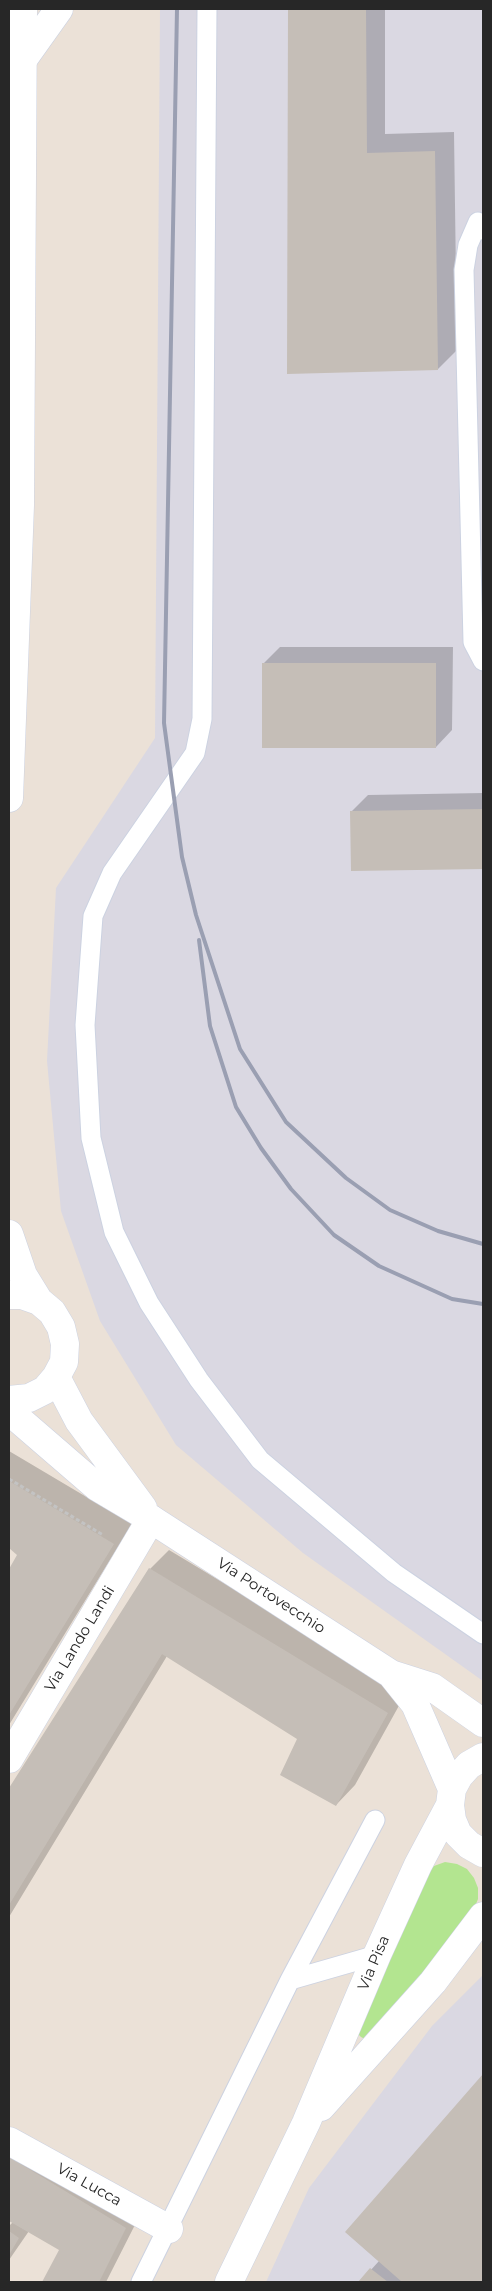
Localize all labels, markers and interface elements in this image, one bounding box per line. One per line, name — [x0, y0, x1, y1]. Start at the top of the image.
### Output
street label: Via Portovecchio — [214, 1554, 328, 1638]
street label: Via Lando Landi — [41, 1583, 119, 1695]
street label: Via Pisa — [354, 1933, 394, 1993]
street label: Via Lucca — [53, 2160, 125, 2210]

